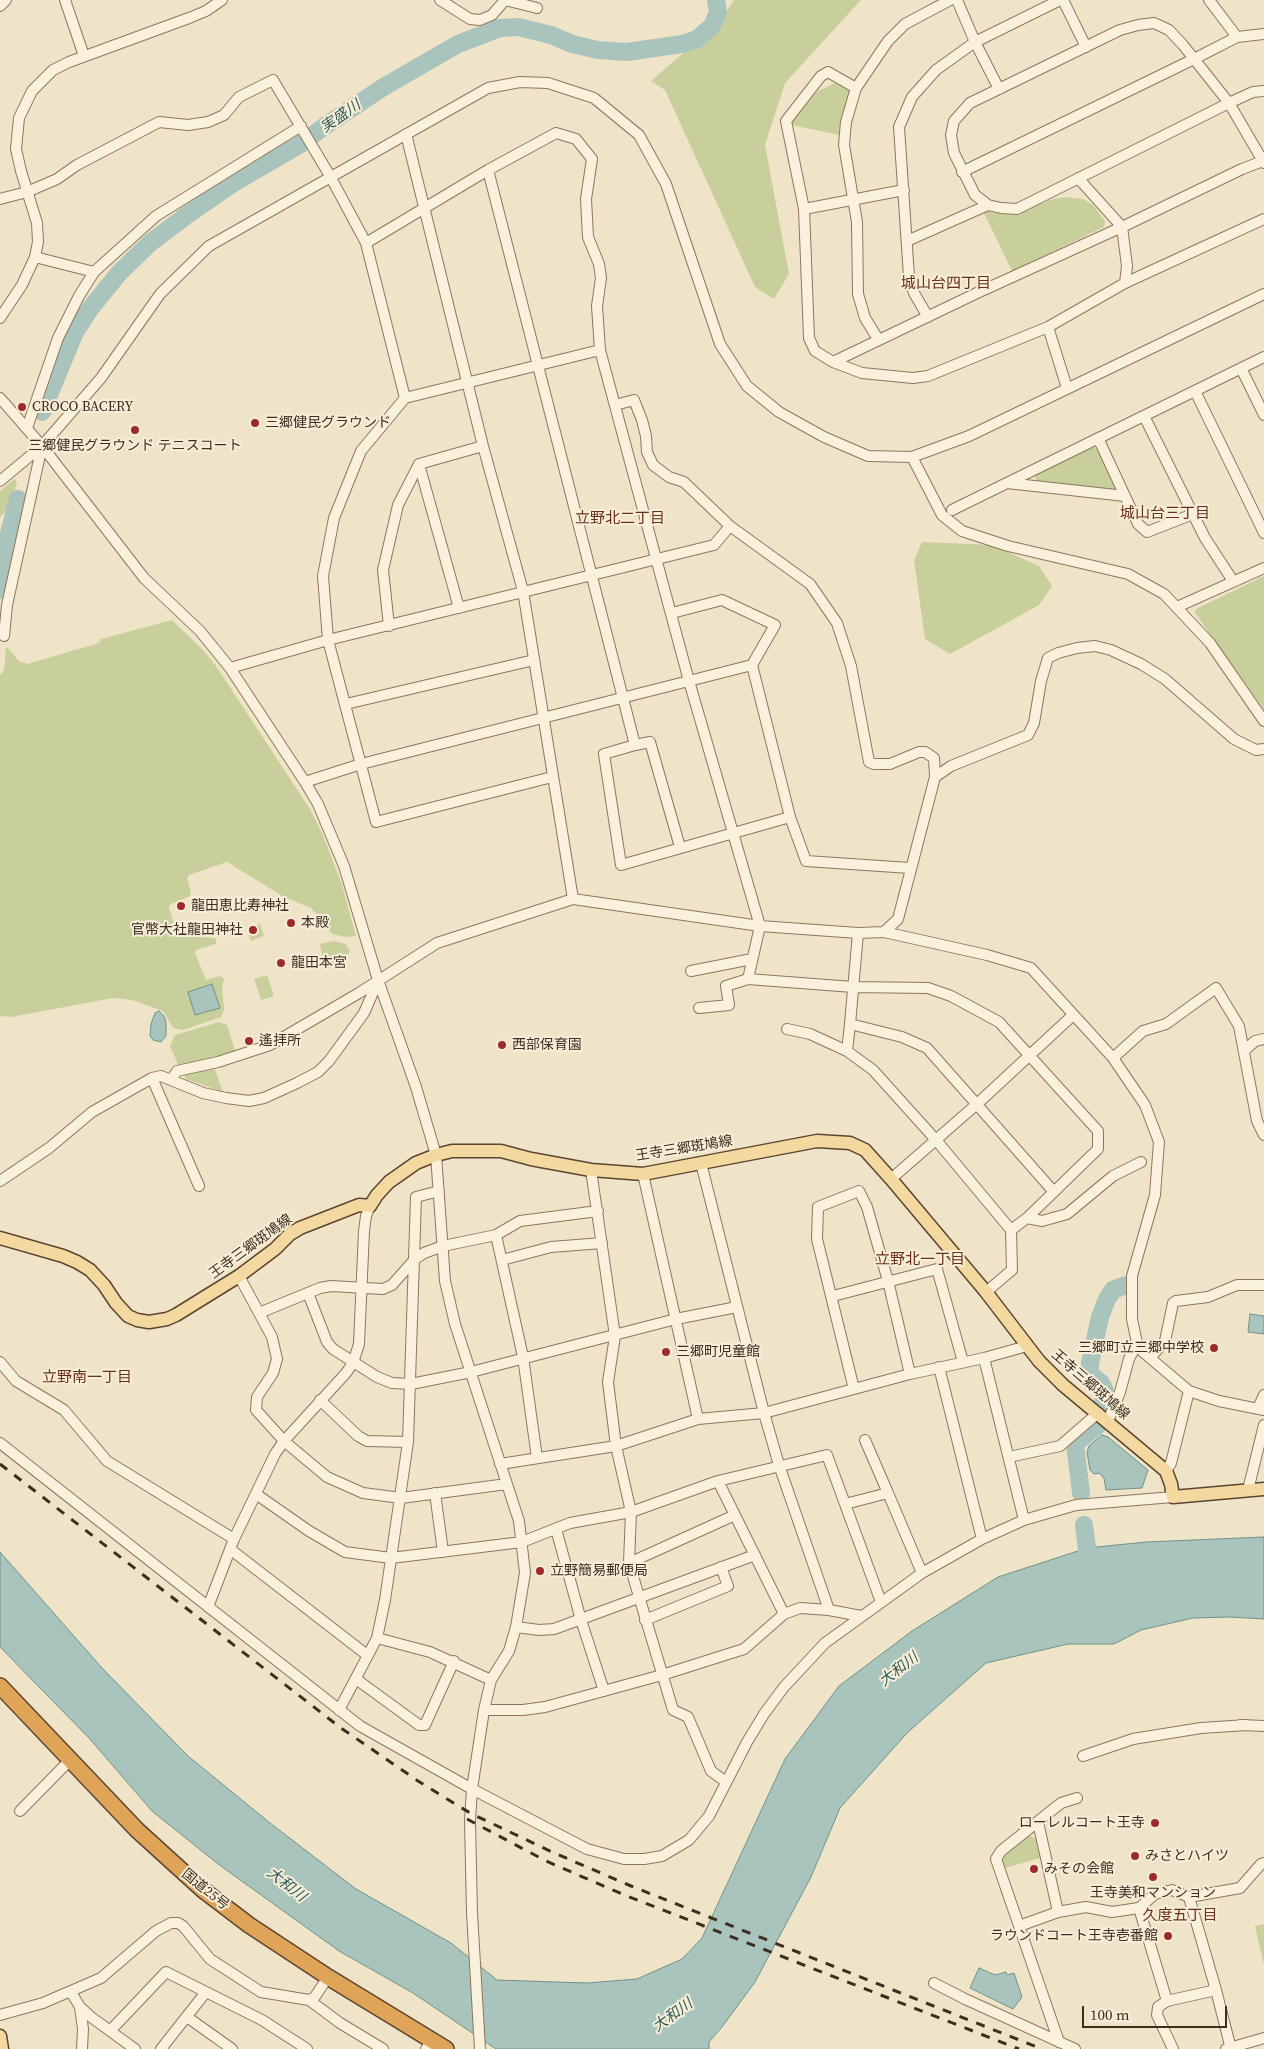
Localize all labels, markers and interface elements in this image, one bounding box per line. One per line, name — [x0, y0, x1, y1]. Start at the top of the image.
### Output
water label: 実盛川 — [317, 97, 365, 137]
district label: 城山台四丁目 — [901, 275, 991, 293]
place label: CROCO BACERY — [32, 399, 133, 415]
marker: CROCO BACERY — [16, 401, 28, 413]
place label: 三郷健民グラウンド — [265, 415, 391, 431]
marker: 三郷健民グラウンド — [249, 417, 261, 429]
marker: 三郷健民グラウンド テニスコート — [129, 424, 141, 436]
place label: 三郷健民グラウンド テニスコート — [28, 438, 242, 454]
district label: 城山台三丁目 — [1120, 505, 1210, 523]
district label: 立野北二丁目 — [575, 510, 665, 528]
place label: 龍田恵比寿神社 — [191, 898, 289, 914]
marker: 龍田恵比寿神社 — [175, 900, 187, 912]
place label: 本殿 — [301, 915, 329, 931]
marker: 本殿 — [285, 917, 297, 929]
place label: 官幣大社龍田神社 — [131, 922, 243, 938]
marker: 官幣大社龍田神社 — [247, 924, 259, 936]
place label: 龍田本宮 — [291, 955, 347, 971]
marker: 龍田本宮 — [275, 957, 287, 969]
place label: 遙拝所 — [259, 1033, 301, 1049]
marker: 遙拝所 — [243, 1035, 255, 1047]
place label: 西部保育園 — [512, 1037, 582, 1053]
marker: 西部保育園 — [496, 1039, 508, 1051]
street label: 王寺三郷斑鳩線 — [634, 1133, 734, 1165]
street label: 王寺三郷斑鳩線 — [206, 1211, 296, 1283]
district label: 立野北一丁目 — [875, 1251, 965, 1269]
place label: 三郷町立三郷中学校 — [1078, 1340, 1204, 1356]
marker: 三郷町立三郷中学校 — [1208, 1342, 1220, 1354]
place label: 三郷町児童館 — [676, 1344, 760, 1360]
marker: 三郷町児童館 — [660, 1346, 672, 1358]
street label: 王寺三郷斑鳩線 — [1048, 1347, 1132, 1423]
district label: 立野南一丁目 — [42, 1369, 132, 1387]
place label: 立野簡易郵便局 — [550, 1563, 648, 1579]
marker: 立野簡易郵便局 — [534, 1565, 546, 1577]
water label: 大和川 — [876, 1649, 922, 1691]
place label: ローレルコート王寺 — [1019, 1815, 1145, 1831]
marker: ローレルコート王寺 — [1149, 1817, 1161, 1829]
place label: みさとハイツ — [1145, 1848, 1229, 1864]
marker: みさとハイツ — [1129, 1850, 1141, 1862]
place label: みその会館 — [1044, 1861, 1114, 1877]
marker: みその会館 — [1028, 1863, 1040, 1875]
water label: 大和川 — [263, 1864, 309, 1906]
street label: 国道25号 — [178, 1866, 232, 1914]
marker: 王寺美和マンション — [1147, 1871, 1159, 1883]
place label: 王寺美和マンション — [1090, 1885, 1216, 1901]
district label: 久度五丁目 — [1143, 1907, 1217, 1925]
place label: ラウンドコート王寺壱番館 — [990, 1928, 1158, 1944]
marker: ラウンドコート王寺壱番館 — [1162, 1930, 1174, 1942]
water label: 大和川 — [650, 1995, 696, 2037]
scale bar — [1084, 1996, 1229, 2028]
text: 100 m — [1090, 2004, 1130, 2025]

